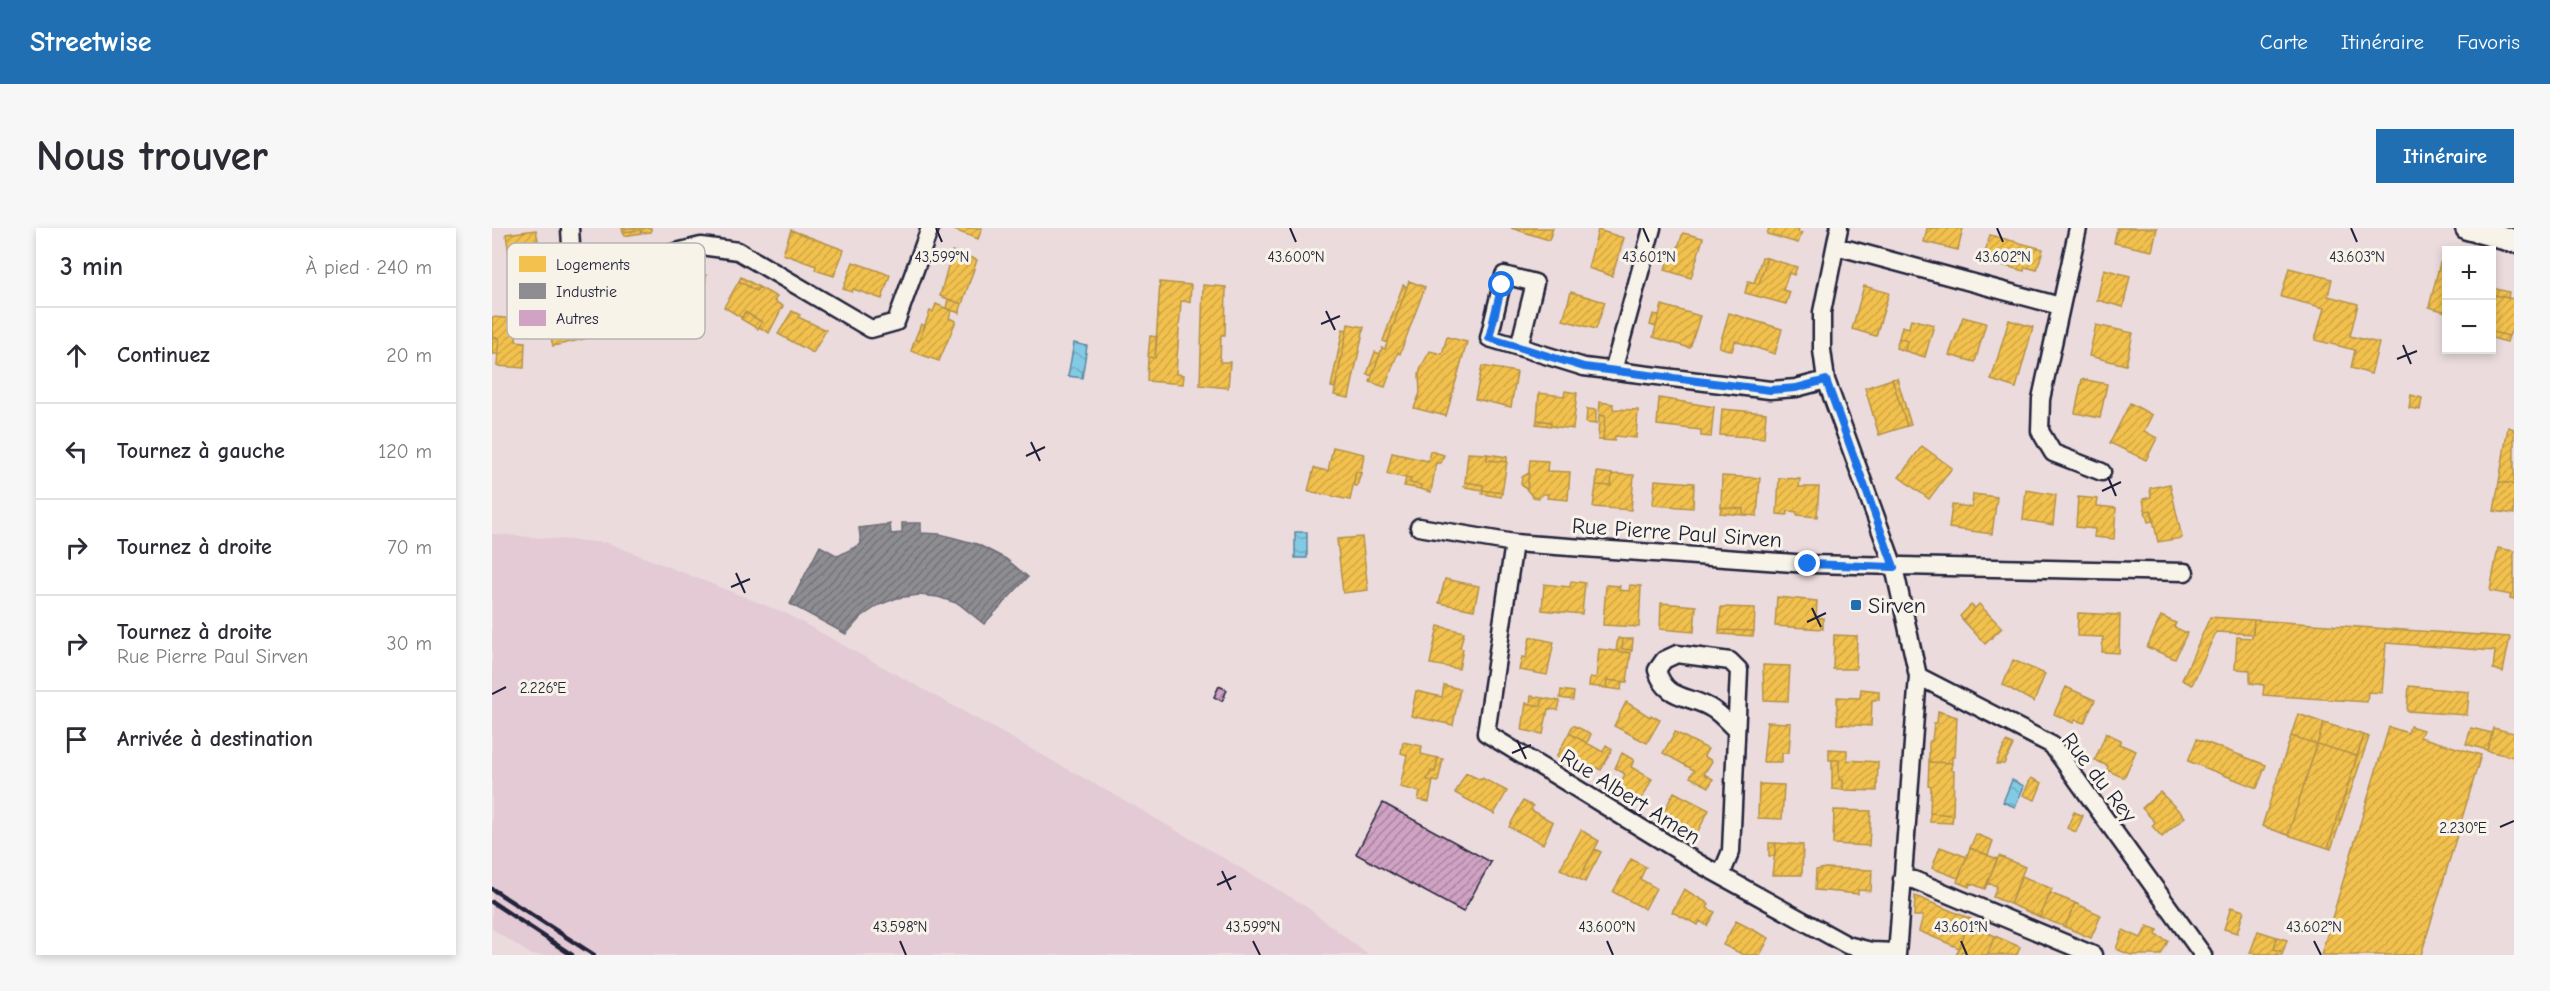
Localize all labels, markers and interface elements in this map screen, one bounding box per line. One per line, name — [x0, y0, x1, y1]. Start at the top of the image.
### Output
text: Streetwise — [30, 26, 151, 58]
text: Carte — [2260, 30, 2308, 54]
text: Itinéraire — [2341, 30, 2424, 54]
text: Favoris — [2457, 30, 2520, 54]
button: Itinéraire — [2376, 129, 2514, 183]
text: Nous trouver — [36, 132, 268, 181]
legend — [507, 243, 705, 339]
map controls — [2442, 246, 2496, 354]
button: + — [2442, 246, 2496, 300]
text: 43.599°N — [915, 248, 969, 266]
text: 43.600°N — [1267, 248, 1325, 266]
text: 43.601°N — [1622, 248, 1676, 266]
text: 43.602°N — [1975, 248, 2031, 266]
text: 43.603°N — [2329, 248, 2385, 266]
text: 3 min — [60, 252, 123, 282]
text: À pied · 240 m — [306, 256, 432, 279]
text: Logements — [556, 256, 630, 274]
route start — [1488, 271, 1514, 297]
text: Industrie — [556, 283, 617, 301]
button: − — [2442, 300, 2496, 354]
text: Autres — [556, 310, 599, 328]
icon: ahead — [60, 339, 93, 372]
text: Continuez — [117, 342, 210, 368]
text: 20 m — [386, 344, 432, 367]
icon: left — [60, 435, 93, 468]
text: Tournez à gauche — [117, 438, 285, 464]
text: 120 m — [378, 440, 432, 463]
street label: Rue Pierre Paul Sirven — [1571, 513, 1783, 553]
icon: right — [60, 531, 93, 564]
text: Tournez à droite — [117, 534, 272, 560]
text: 70 m — [387, 536, 432, 559]
route end — [1794, 550, 1820, 576]
place label: Sirven — [1868, 593, 1926, 619]
marker: Sirven — [1849, 598, 1863, 612]
text: Tournez à droite — [117, 619, 272, 645]
icon: right — [60, 627, 93, 660]
text: 30 m — [386, 632, 432, 655]
text: Rue Pierre Paul Sirven — [117, 645, 308, 668]
text: 2.226°E — [520, 679, 566, 697]
icon: arrive — [60, 723, 93, 756]
text: Arrivée à destination — [117, 726, 313, 752]
street label: Rue du Rey — [2056, 728, 2142, 828]
street label: Rue Albert Amen — [1556, 744, 1705, 850]
text: 2.230°E — [2439, 819, 2487, 837]
text: 43.598°N — [873, 918, 927, 936]
text: 43.599°N — [1226, 918, 1280, 936]
text: 43.600°N — [1578, 918, 1636, 936]
text: 43.601°N — [1934, 918, 1988, 936]
text: 43.602°N — [2286, 918, 2342, 936]

